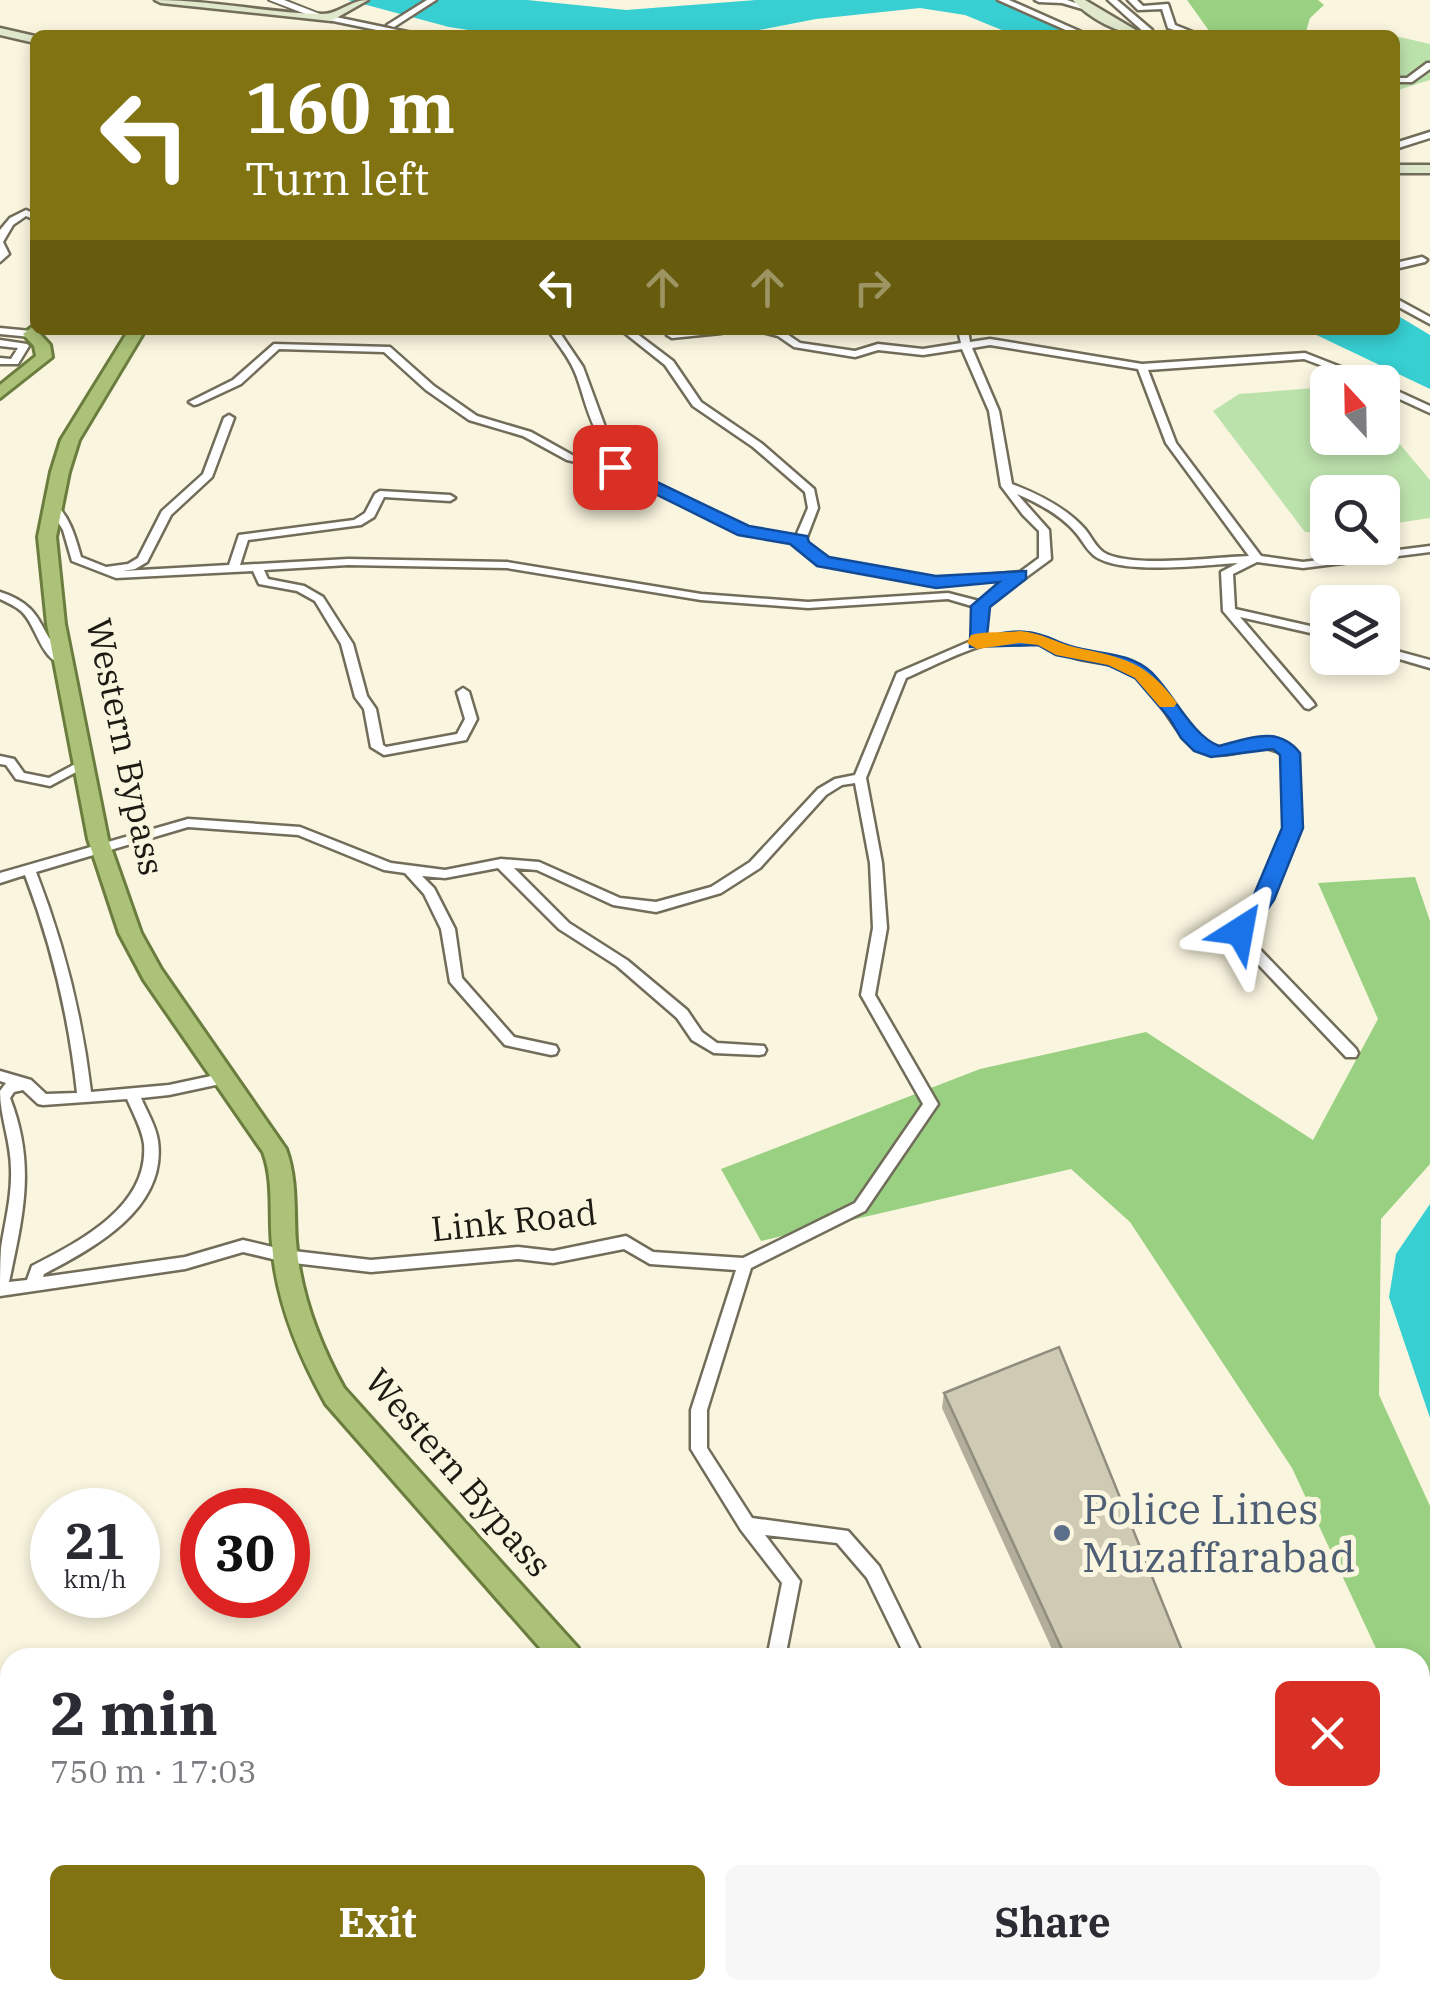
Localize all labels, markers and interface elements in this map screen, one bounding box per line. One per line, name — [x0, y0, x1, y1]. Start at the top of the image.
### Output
text: 160 m — [245, 61, 455, 152]
icon: left — [80, 70, 210, 200]
text: Turn left — [245, 149, 429, 207]
icon: left — [530, 260, 585, 315]
icon: ahead — [635, 260, 690, 315]
icon: ahead — [740, 260, 795, 315]
icon: right — [845, 260, 900, 315]
north arrow — [1310, 365, 1400, 455]
map controls — [1310, 365, 1400, 675]
pin — [573, 425, 658, 510]
icon: arrive — [588, 440, 643, 495]
button: search — [1310, 475, 1400, 565]
button: layers — [1310, 585, 1400, 675]
street label: Western Bypass — [76, 614, 176, 880]
position arrow — [1188, 879, 1292, 983]
street label: Link Road — [429, 1188, 599, 1252]
street label: Western Bypass — [356, 1358, 562, 1586]
place label: Police Lines Muzaffarabad — [1082, 1481, 1355, 1584]
speed limit sign: 30 — [180, 1488, 310, 1618]
text: 21 — [65, 1508, 125, 1573]
marker: Police Lines Muzaffarabad — [1051, 1522, 1073, 1544]
text: km/h — [63, 1562, 127, 1595]
text: 2 min — [50, 1673, 218, 1752]
button: close — [1275, 1681, 1380, 1786]
text: 750 m · 17:03 — [50, 1750, 257, 1792]
button: Exit — [50, 1865, 705, 1980]
button: Share — [725, 1865, 1380, 1980]

